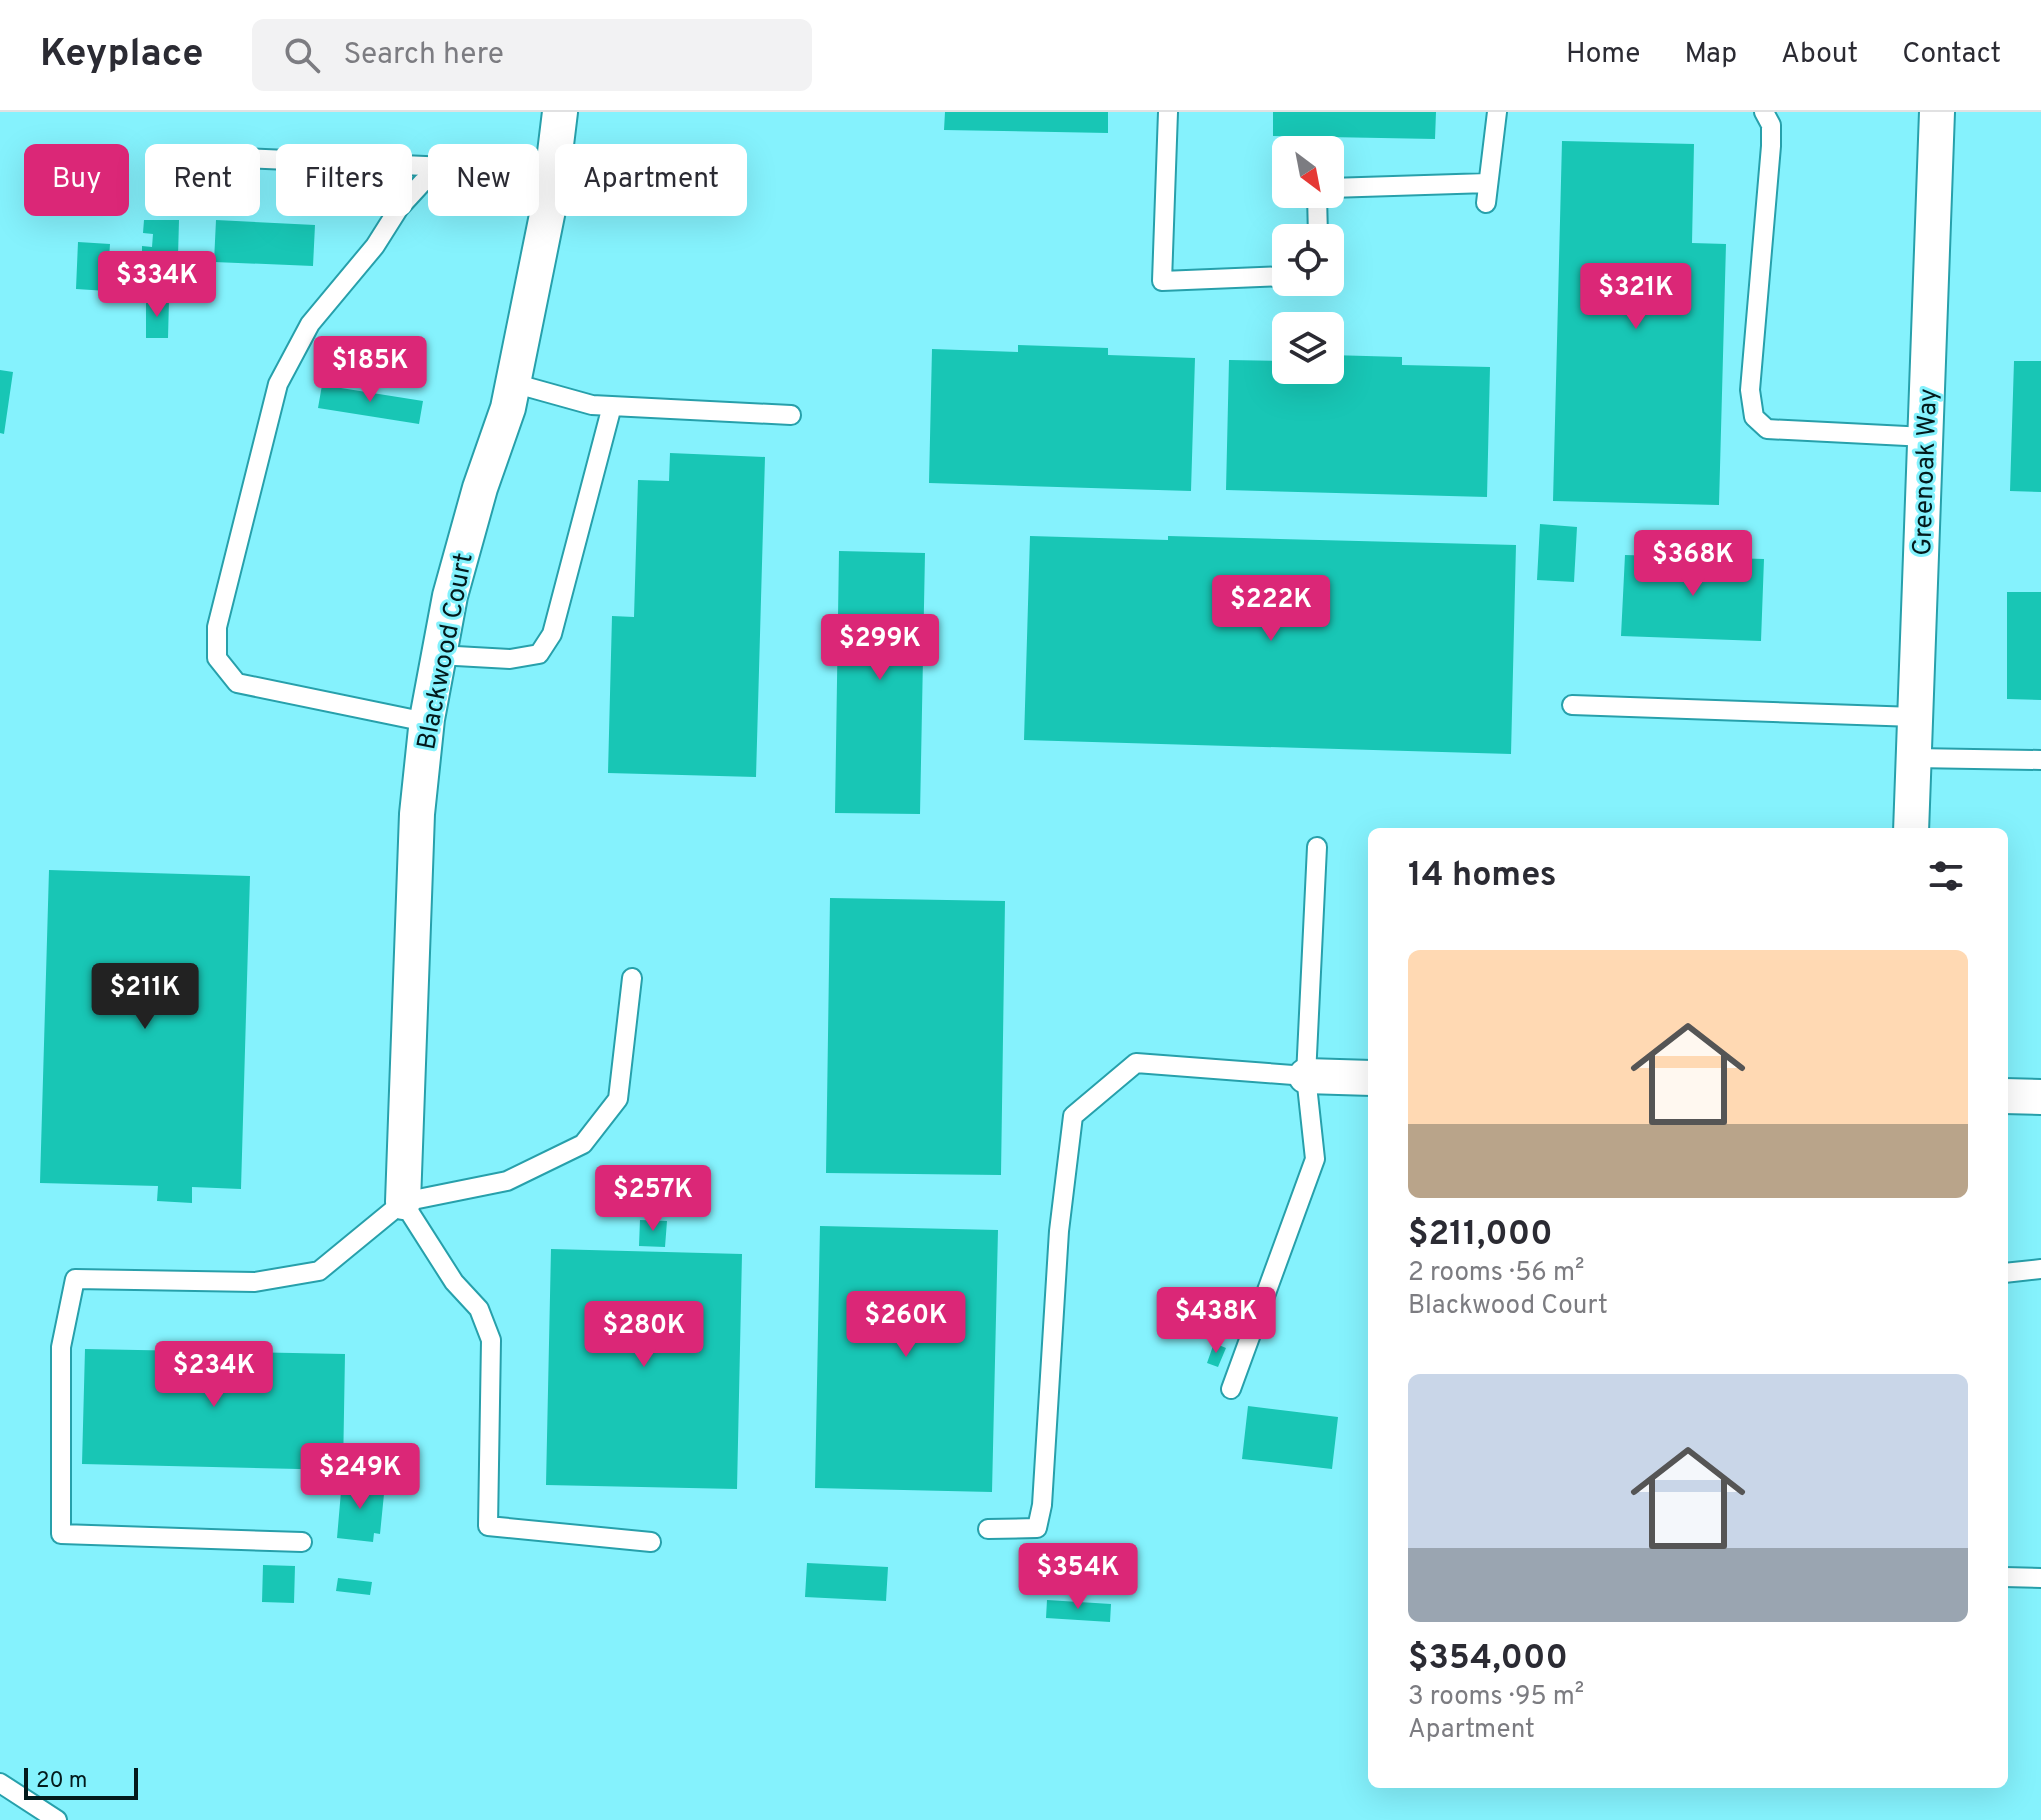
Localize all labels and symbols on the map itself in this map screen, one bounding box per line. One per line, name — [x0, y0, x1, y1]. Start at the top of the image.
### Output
north arrow — [1272, 136, 1344, 208]
pin: $334K — [101, 251, 213, 319]
pin: $321K — [1580, 263, 1692, 331]
pin: $185K — [314, 336, 426, 404]
street label: Greenoak Way — [1907, 388, 1946, 556]
pin: $368K — [1637, 530, 1749, 598]
street label: Blackwood Court — [411, 550, 482, 753]
pin: $222K — [1215, 575, 1327, 643]
pin: $299K — [824, 614, 936, 682]
pin: $211K — [89, 963, 201, 1031]
pin: $257K — [597, 1165, 709, 1233]
pin: $438K — [1160, 1287, 1272, 1355]
pin: $260K — [850, 1291, 962, 1359]
pin: $280K — [588, 1301, 700, 1369]
pin: $234K — [158, 1341, 270, 1409]
pin: $249K — [304, 1443, 416, 1511]
pin: $354K — [1022, 1543, 1134, 1611]
scale bar — [24, 1764, 138, 1800]

